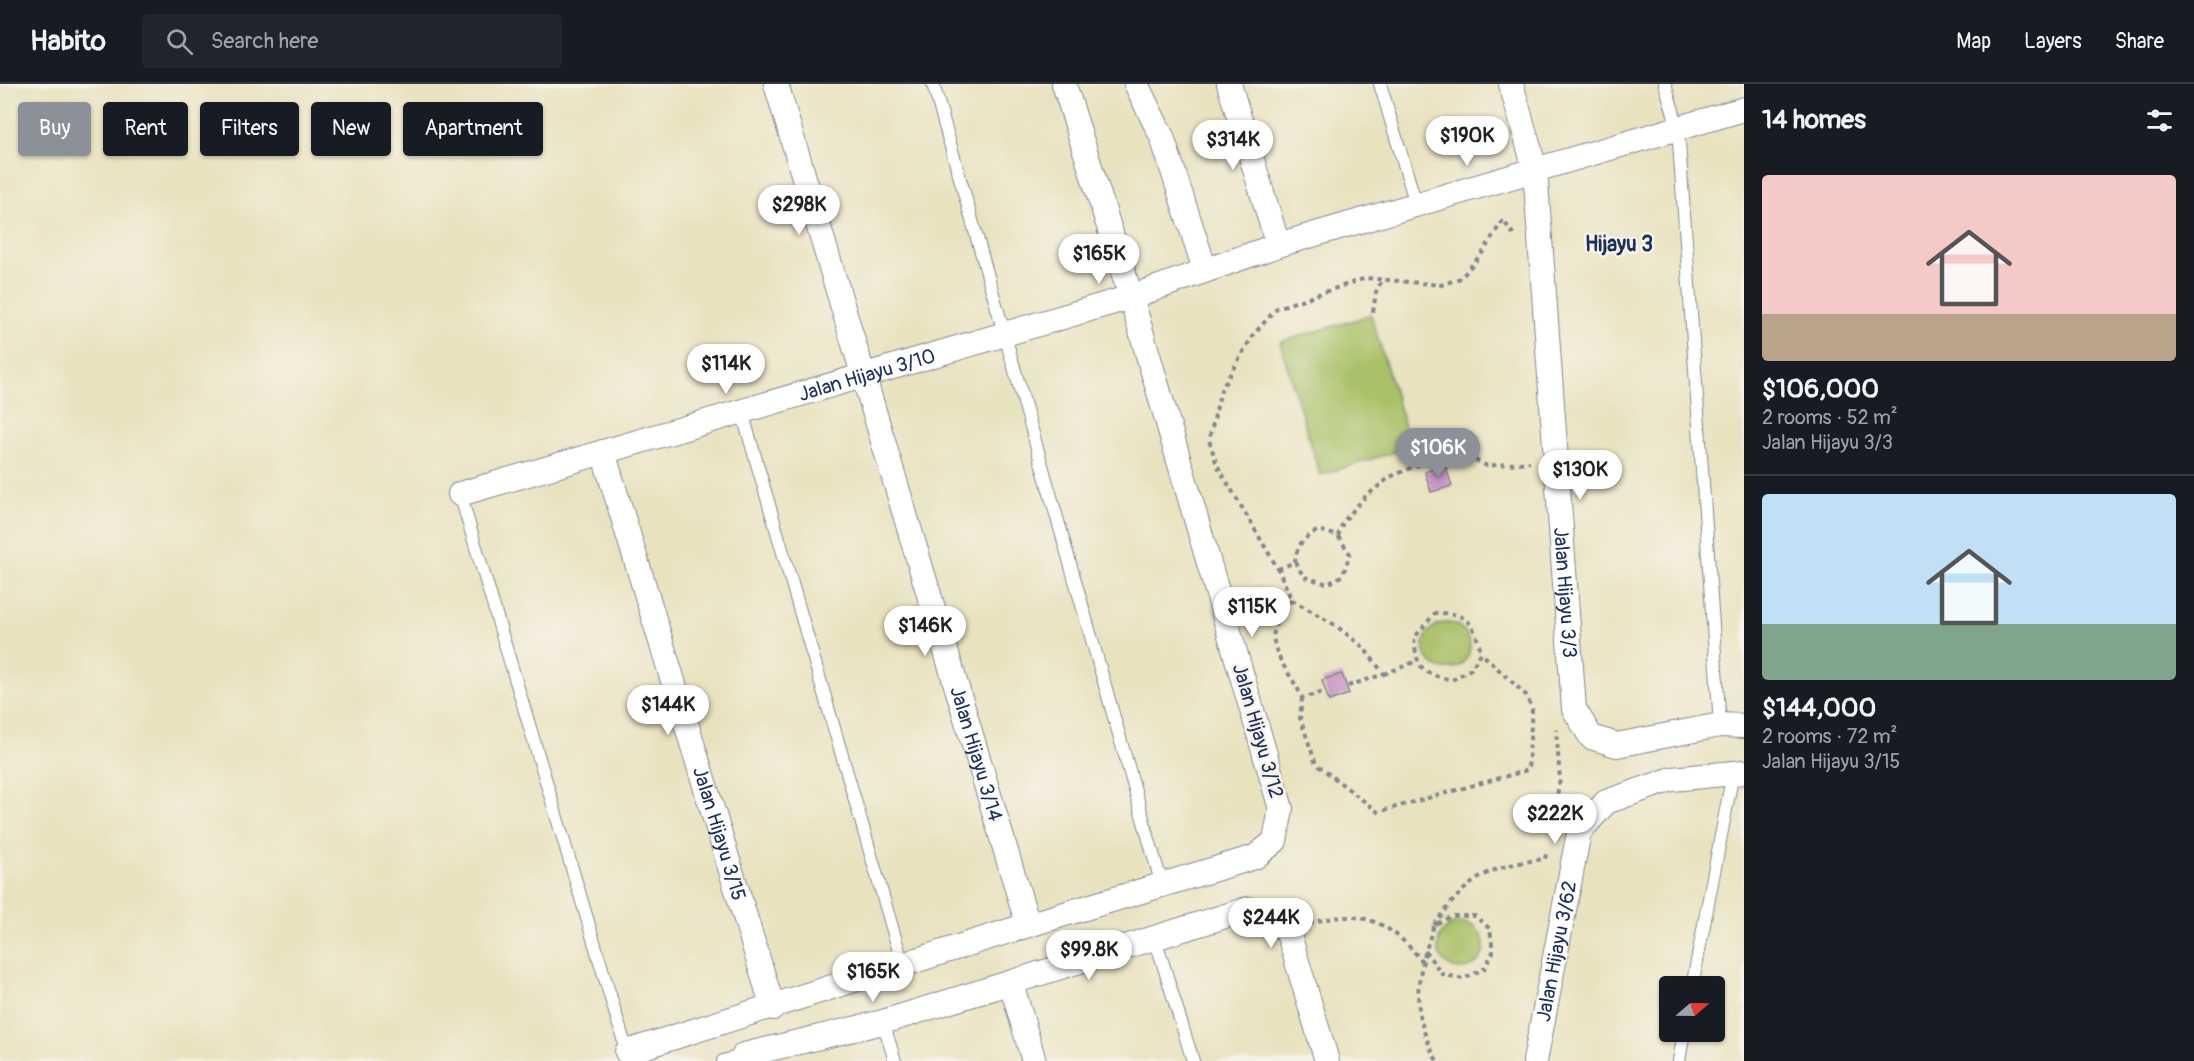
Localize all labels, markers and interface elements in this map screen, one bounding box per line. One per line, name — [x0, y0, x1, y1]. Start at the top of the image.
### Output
search box — [142, 14, 562, 68]
text: Habito — [30, 24, 106, 59]
icon: search — [163, 25, 196, 58]
text: Search here — [211, 27, 318, 55]
text: Map — [1956, 28, 1991, 55]
text: Layers — [2024, 28, 2082, 55]
text: Share — [2115, 28, 2164, 55]
chip: Buy — [18, 102, 91, 156]
chip: Rent — [103, 102, 188, 156]
chip: Filters — [200, 102, 299, 156]
chip: New — [311, 102, 391, 156]
chip: Apartment — [403, 102, 543, 156]
text: 14 homes — [1762, 104, 1866, 136]
icon: filters — [2143, 104, 2176, 137]
pin: $190K — [1425, 116, 1509, 167]
pin: $314K — [1191, 120, 1275, 171]
text: $190K — [1440, 123, 1494, 148]
text: $314K — [1206, 127, 1260, 152]
pin: $298K — [757, 185, 841, 236]
text: $298K — [772, 192, 826, 217]
icon: home — [1915, 214, 2023, 322]
district label: Hijayu 3 — [1585, 231, 1653, 258]
pin: $165K — [1057, 234, 1141, 285]
text: $165K — [1072, 241, 1126, 266]
street label: Jalan Hijayu 3/10 — [795, 343, 938, 406]
pin: $114K — [684, 344, 768, 395]
text: $114K — [701, 351, 751, 376]
text: $106,000 — [1762, 373, 1879, 405]
text: 2 rooms · 52 m² — [1762, 405, 1898, 430]
pin: $106K — [1396, 428, 1480, 479]
text: Jalan Hijayu 3/3 — [1762, 430, 1893, 455]
text: $106K — [1410, 435, 1466, 460]
pin: $130K — [1538, 450, 1622, 501]
text: $130K — [1552, 457, 1608, 482]
street label: Jalan Hijayu 3/3 — [1548, 526, 1583, 659]
icon: home — [1915, 533, 2023, 641]
pin: $115K — [1210, 587, 1294, 638]
text: $115K — [1227, 594, 1277, 619]
pin: $146K — [883, 606, 967, 657]
text: $146K — [898, 613, 952, 638]
street label: Jalan Hijayu 3/12 — [1227, 661, 1289, 801]
street label: Jalan Hijayu 3/14 — [945, 683, 1009, 824]
pin: $144K — [626, 685, 710, 736]
text: $144K — [641, 692, 695, 717]
text: $144,000 — [1762, 692, 1876, 724]
text: 2 rooms · 72 m² — [1762, 724, 1897, 749]
text: Jalan Hijayu 3/15 — [1762, 749, 1900, 774]
street label: Jalan Hijayu 3/15 — [687, 764, 752, 903]
pin: $222K — [1513, 794, 1597, 845]
text: $222K — [1527, 801, 1583, 826]
street label: Jalan Hijayu 3/62 — [1530, 879, 1582, 1023]
pin: $244K — [1229, 898, 1313, 949]
text: $244K — [1242, 905, 1300, 930]
pin: $99.8K — [1040, 930, 1138, 981]
text: $99.8K — [1060, 937, 1118, 962]
pin: $165K — [831, 952, 915, 1003]
text: $165K — [846, 959, 900, 984]
north arrow — [1659, 976, 1725, 1042]
map controls — [1659, 976, 1725, 1042]

